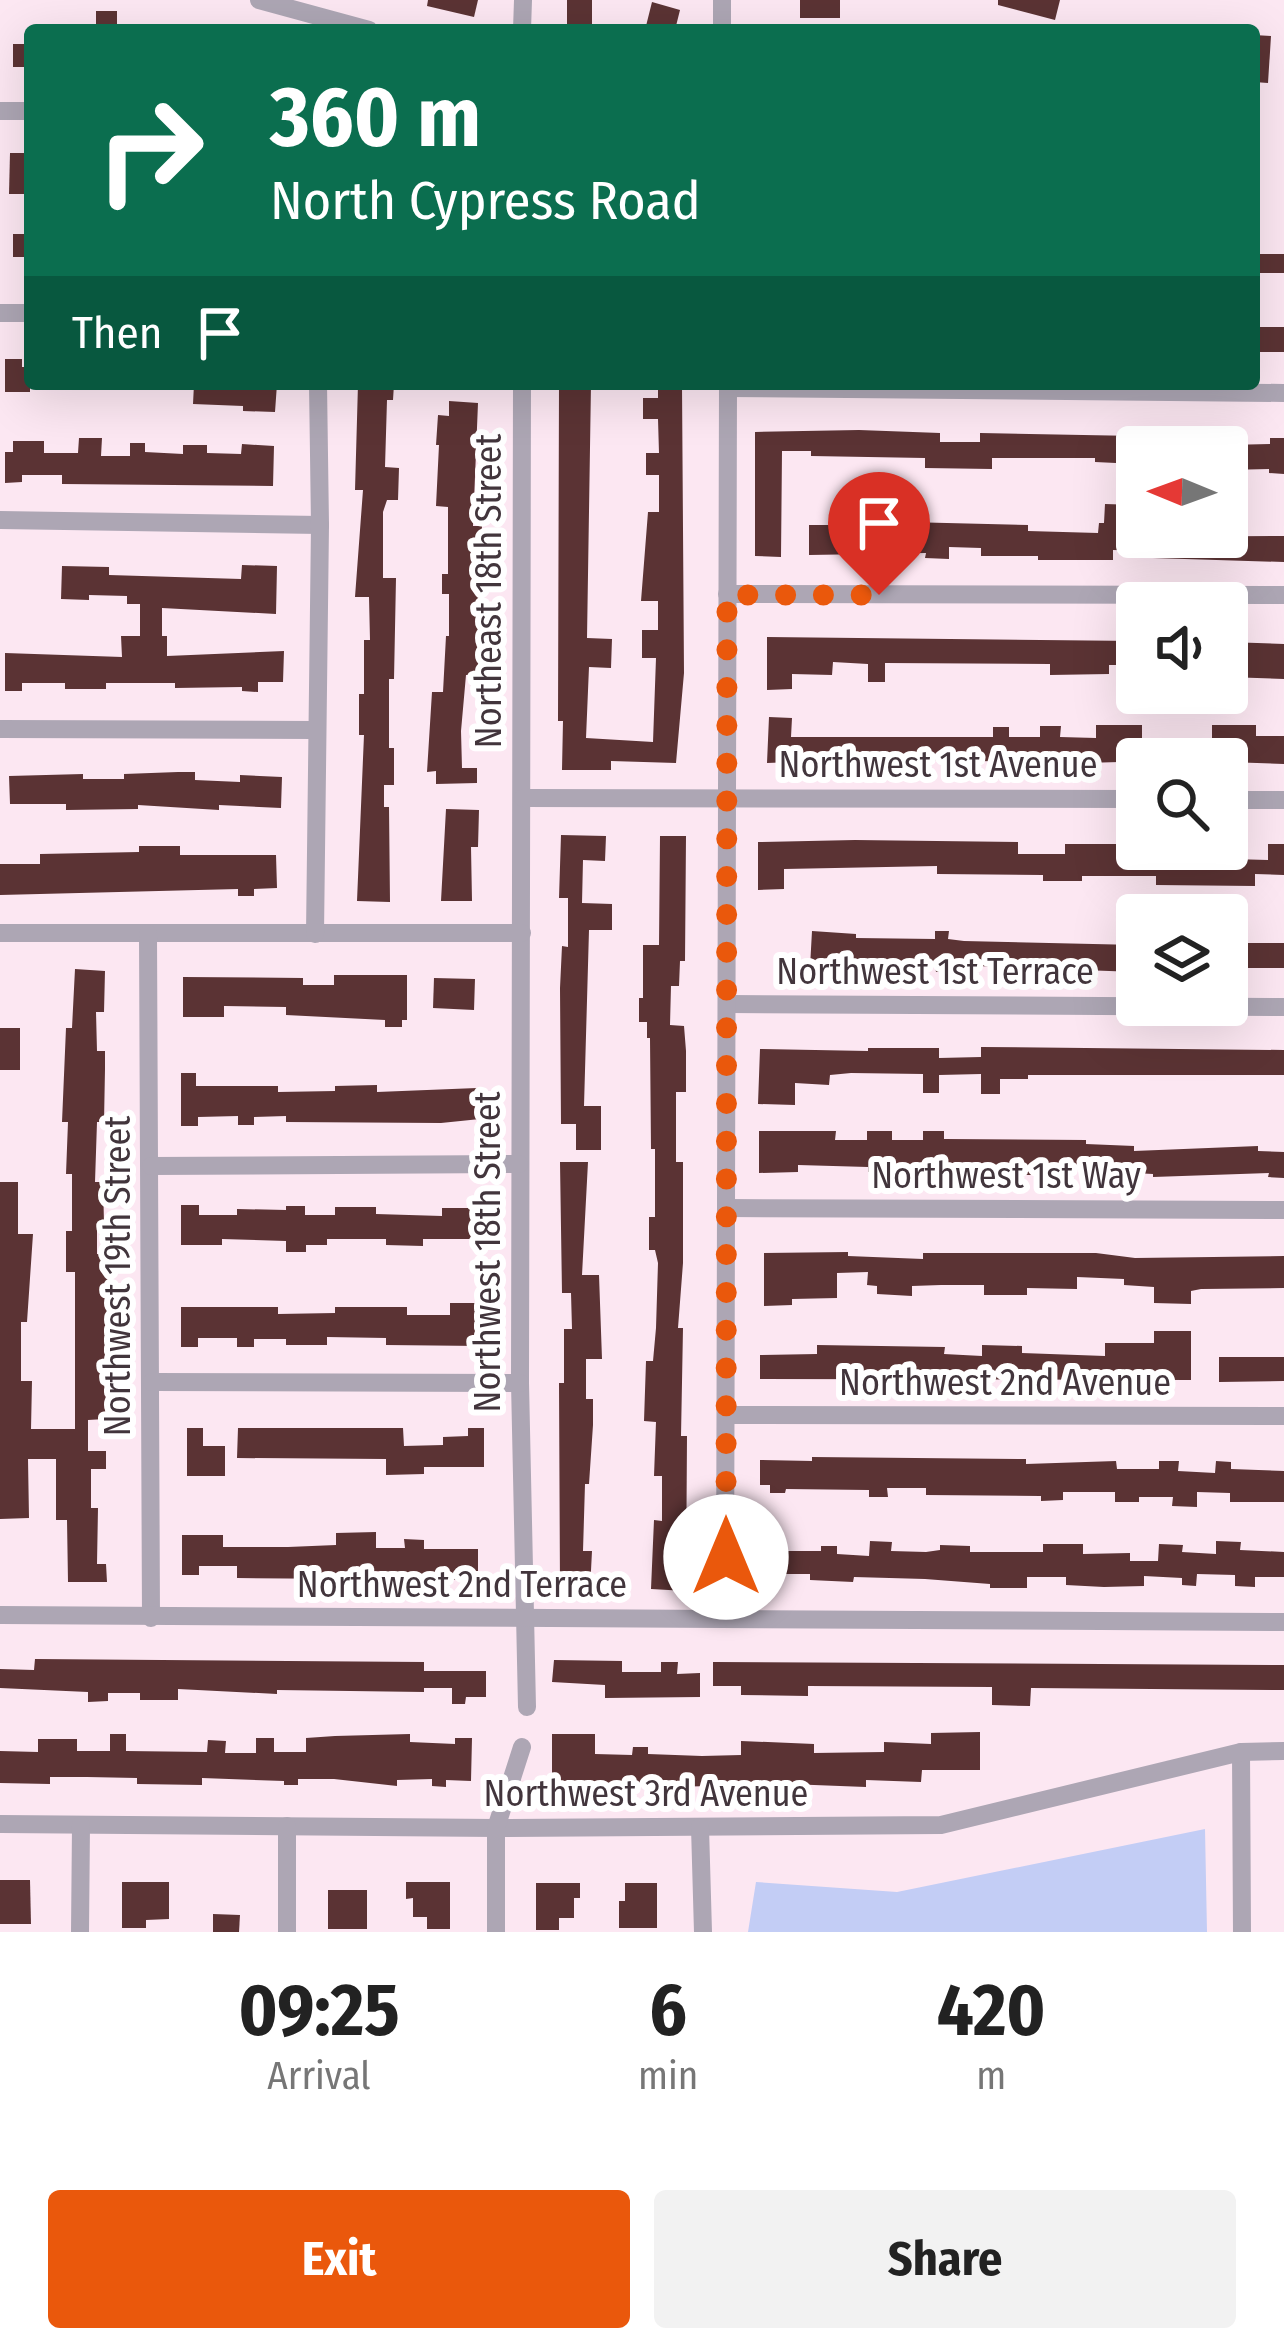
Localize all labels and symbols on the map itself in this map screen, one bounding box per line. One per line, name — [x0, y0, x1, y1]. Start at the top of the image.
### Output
north arrow — [1116, 426, 1248, 558]
street label: Northeast 18th Street — [467, 434, 511, 748]
pin — [828, 472, 930, 595]
street label: Northwest 1st Avenue — [779, 743, 1097, 787]
street label: Northwest 1st Terrace — [776, 950, 1094, 994]
street label: Northwest 18th Street — [466, 1091, 510, 1412]
street label: Northwest 19th Street — [96, 1116, 140, 1436]
street label: Northwest 1st Way — [871, 1154, 1141, 1198]
street label: Northwest 2nd Avenue — [839, 1361, 1171, 1405]
position arrow — [663, 1494, 789, 1620]
street label: Northwest 2nd Terrace — [297, 1563, 627, 1607]
street label: Northwest 3rd Avenue — [484, 1772, 808, 1816]

